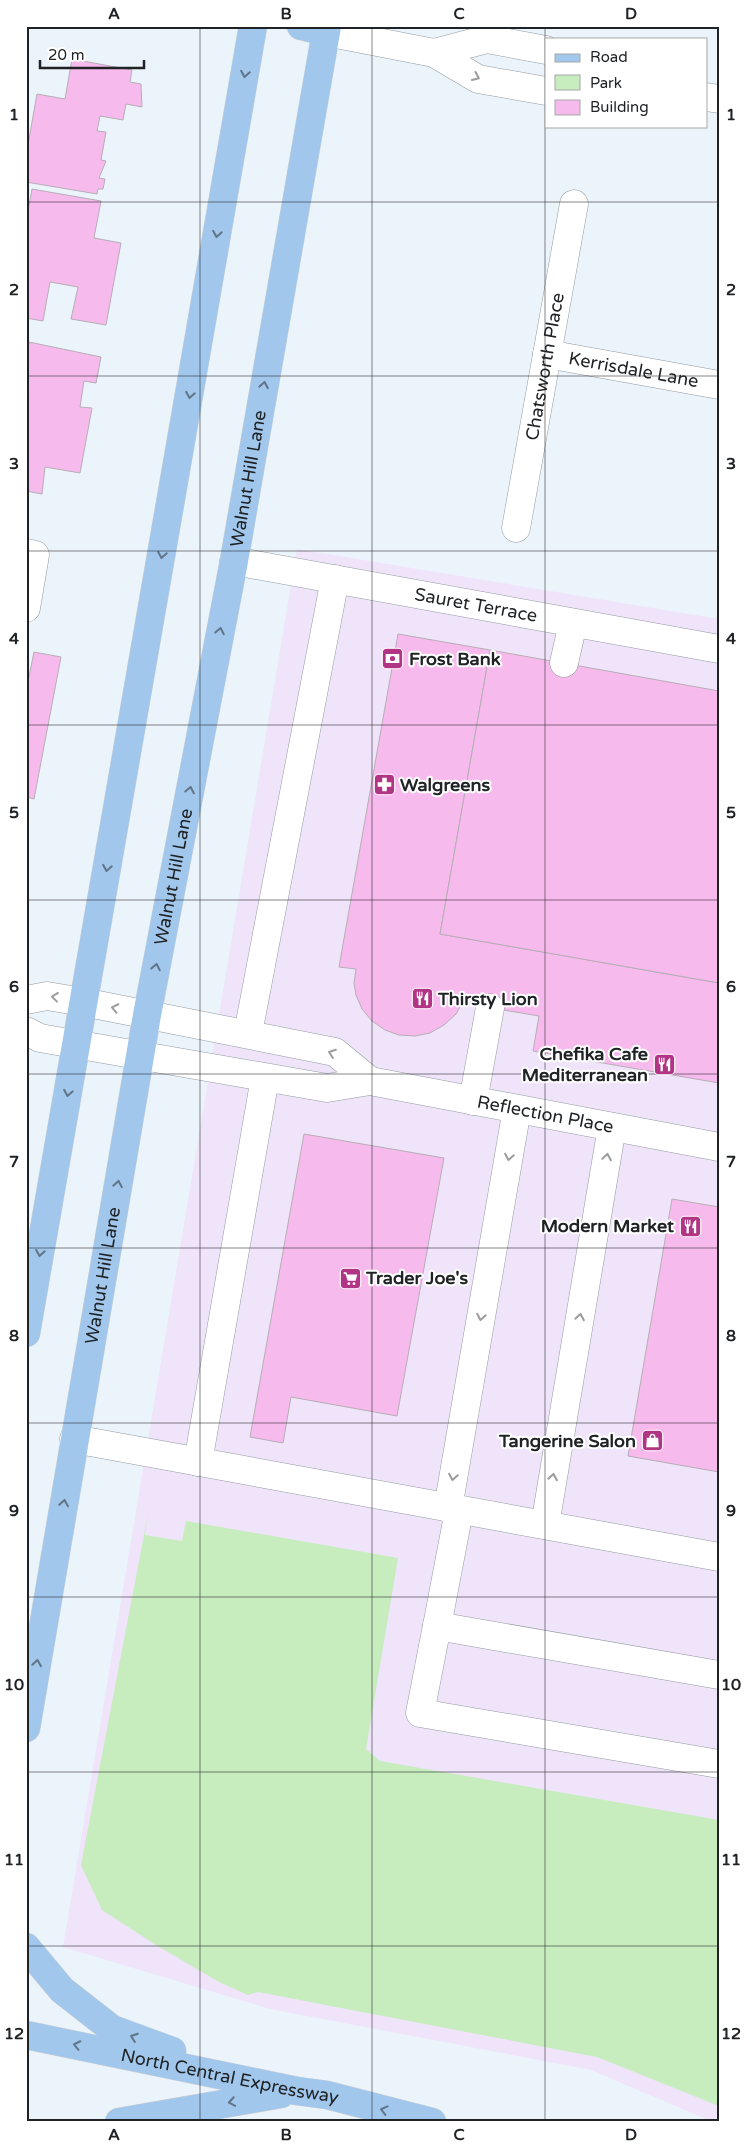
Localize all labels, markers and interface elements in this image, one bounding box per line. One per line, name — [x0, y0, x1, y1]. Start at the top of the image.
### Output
text: A — [108, 4, 120, 24]
text: B — [280, 4, 292, 24]
text: C — [453, 4, 465, 24]
text: D — [625, 4, 637, 24]
scale bar — [40, 38, 144, 70]
legend — [545, 38, 708, 128]
text: 20 m — [48, 46, 85, 64]
text: Road — [590, 48, 628, 66]
one-way arrow — [241, 70, 251, 79]
one-way arrow — [471, 70, 480, 81]
text: Park — [590, 74, 622, 92]
text: Building — [590, 98, 649, 116]
text: 1 — [9, 105, 19, 125]
text: 1 — [726, 105, 736, 125]
one-way arrow — [213, 230, 223, 239]
text: 2 — [9, 280, 19, 300]
text: 2 — [726, 280, 736, 300]
street label: Chatsworth Place — [521, 291, 569, 442]
street label: Kerrisdale Lane — [567, 347, 700, 392]
one-way arrow — [259, 380, 269, 389]
one-way arrow — [185, 390, 195, 399]
street label: Walnut Hill Lane — [226, 408, 271, 549]
text: 3 — [9, 454, 19, 474]
text: 3 — [726, 454, 736, 474]
one-way arrow — [157, 550, 167, 559]
street label: Sauret Terrace — [413, 583, 539, 627]
one-way arrow — [215, 626, 225, 635]
text: 4 — [9, 629, 19, 649]
text: 4 — [726, 629, 736, 649]
bank icon: Frost Bank — [381, 647, 405, 671]
place label: Frost Bank — [409, 648, 501, 670]
pharmacy icon: Walgreens — [372, 773, 396, 797]
place label: Walgreens — [400, 774, 490, 796]
one-way arrow — [184, 786, 195, 795]
text: 5 — [9, 803, 19, 823]
text: 5 — [726, 803, 736, 823]
street label: Walnut Hill Lane — [150, 806, 197, 947]
one-way arrow — [103, 863, 113, 872]
one-way arrow — [151, 963, 161, 972]
text: 6 — [9, 977, 19, 997]
text: 6 — [726, 977, 736, 997]
restaurant icon: Thirsty Lion — [410, 987, 434, 1011]
place label: Thirsty Lion — [437, 988, 538, 1010]
one-way arrow — [50, 993, 59, 1003]
one-way arrow — [111, 1004, 120, 1014]
place label: Chefika Cafe Mediterranean — [522, 1043, 648, 1086]
one-way arrow — [328, 1049, 337, 1059]
restaurant icon: Chefika Cafe Mediterranean — [652, 1052, 676, 1076]
one-way arrow — [63, 1088, 73, 1097]
street label: Reflection Place — [475, 1090, 616, 1138]
text: 7 — [9, 1152, 19, 1172]
text: 7 — [726, 1152, 736, 1172]
one-way arrow — [504, 1153, 514, 1162]
one-way arrow — [601, 1153, 612, 1161]
one-way arrow — [112, 1179, 122, 1188]
street label: Walnut Hill Lane — [80, 1205, 125, 1346]
restaurant icon: Modern Market — [678, 1214, 702, 1238]
place label: Modern Market — [541, 1215, 674, 1237]
one-way arrow — [36, 1248, 46, 1257]
supermarket icon: Trader Joe's — [338, 1266, 362, 1290]
place label: Trader Joe's — [365, 1267, 469, 1289]
one-way arrow — [477, 1313, 487, 1322]
one-way arrow — [574, 1313, 584, 1321]
text: 8 — [9, 1326, 19, 1346]
text: 8 — [726, 1326, 736, 1346]
shop icon: Tangerine Salon — [640, 1429, 664, 1453]
place label: Tangerine Salon — [498, 1430, 636, 1452]
one-way arrow — [449, 1473, 459, 1482]
one-way arrow — [547, 1473, 557, 1482]
one-way arrow — [58, 1498, 68, 1507]
text: 9 — [9, 1501, 19, 1521]
text: 9 — [726, 1501, 736, 1521]
one-way arrow — [31, 1659, 42, 1667]
text: 10 — [4, 1675, 24, 1695]
text: 10 — [721, 1675, 741, 1695]
text: 11 — [4, 1850, 24, 1870]
text: 11 — [721, 1850, 741, 1870]
text: 12 — [4, 2024, 24, 2044]
text: 12 — [721, 2024, 741, 2044]
one-way arrow — [130, 2033, 139, 2043]
one-way arrow — [73, 2041, 82, 2051]
street label: North Central Expressway — [119, 2044, 341, 2109]
one-way arrow — [227, 2097, 236, 2107]
one-way arrow — [381, 2105, 389, 2115]
text: A — [108, 2125, 120, 2145]
text: B — [280, 2125, 292, 2145]
text: C — [453, 2125, 465, 2145]
text: D — [625, 2125, 637, 2145]

